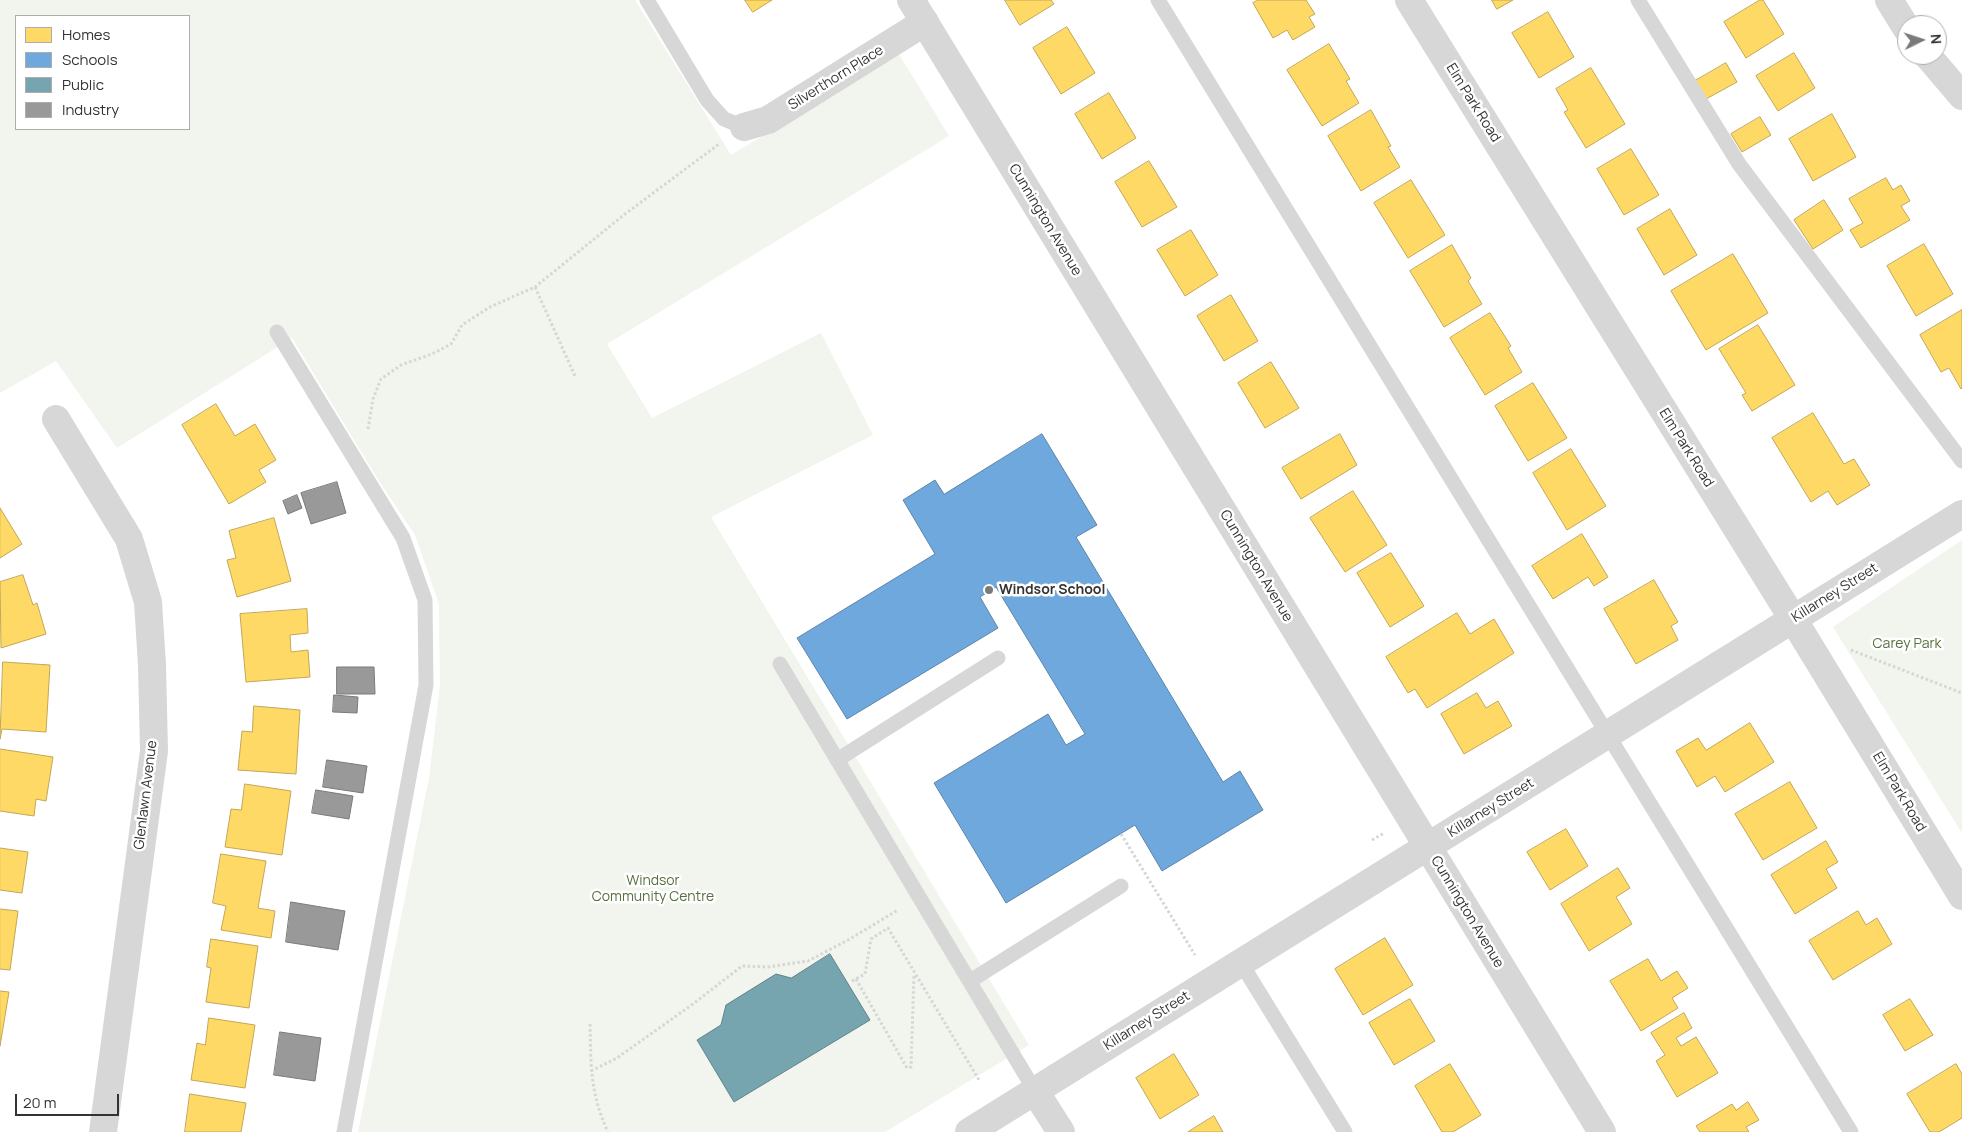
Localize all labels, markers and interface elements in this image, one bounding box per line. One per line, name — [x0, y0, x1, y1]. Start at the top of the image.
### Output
legend — [15, 15, 190, 130]
north arrow — [1897, 15, 1947, 65]
text: Homes — [62, 24, 110, 45]
text: N — [1927, 33, 1946, 45]
street label: Silverthorn Place — [785, 42, 887, 114]
text: Schools — [62, 49, 118, 70]
street label: Elm Park Road — [1442, 60, 1504, 146]
text: Public — [62, 74, 104, 95]
text: Industry — [62, 99, 119, 120]
street label: Cunnington Avenue — [1005, 161, 1085, 279]
street label: Elm Park Road — [1655, 405, 1717, 491]
street label: Cunnington Avenue — [1216, 507, 1296, 625]
street label: Killarney Street — [1789, 560, 1881, 626]
place label: Windsor School — [999, 582, 1105, 598]
marker: Windsor School — [983, 584, 995, 596]
park label: Carey Park — [1873, 636, 1941, 652]
street label: Glenlawn Avenue — [131, 739, 161, 851]
street label: Elm Park Road — [1869, 749, 1929, 835]
street label: Killarney Street — [1445, 775, 1537, 841]
street label: Cunnington Avenue — [1427, 853, 1507, 971]
park label: Windsor Community Centre — [592, 873, 714, 906]
street label: Killarney Street — [1101, 988, 1193, 1054]
scale bar — [18, 1084, 121, 1116]
text: 20 m — [23, 1092, 56, 1113]

